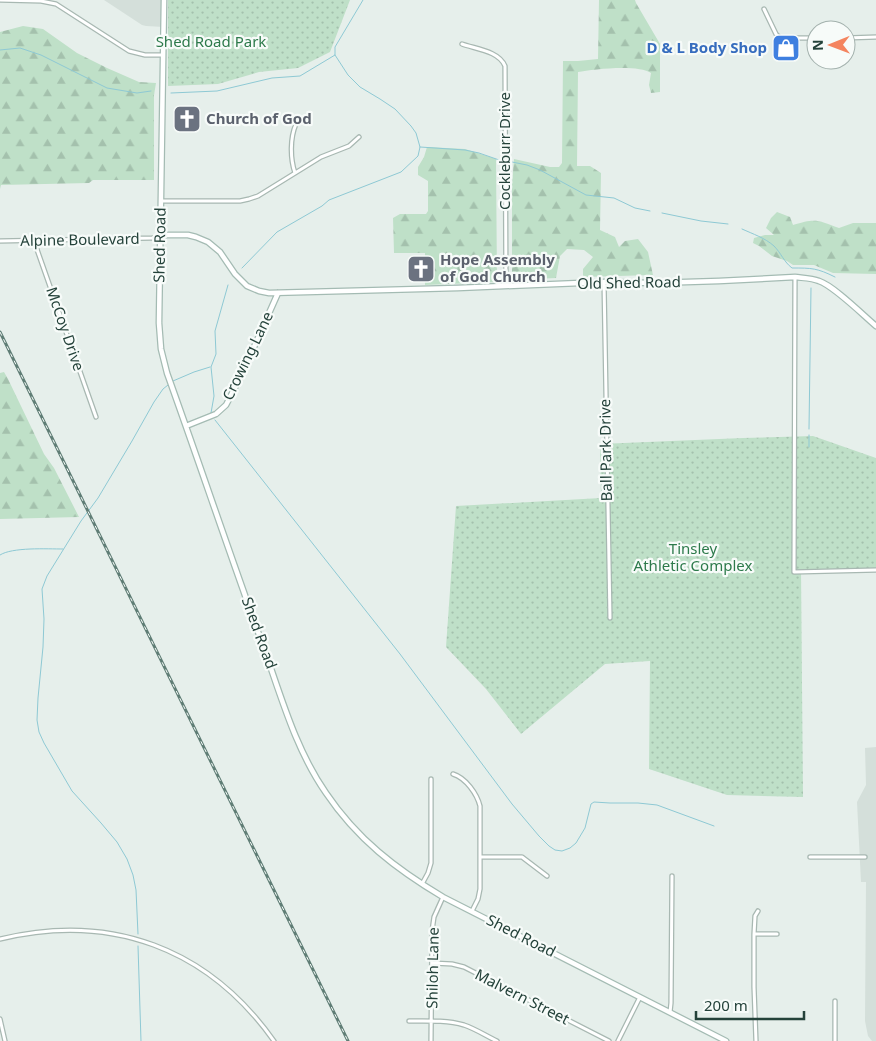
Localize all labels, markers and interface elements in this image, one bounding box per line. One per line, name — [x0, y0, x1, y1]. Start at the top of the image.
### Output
north arrow — [806, 20, 856, 70]
park label: Shed Road Park — [156, 31, 266, 51]
shop icon: D & L Body Shop — [771, 33, 801, 63]
place label: D & L Body Shop — [647, 37, 767, 57]
text: N — [808, 39, 827, 51]
street label: Cockleburr Drive — [494, 92, 514, 210]
church icon: Church of God — [172, 104, 202, 134]
place label: Church of God — [206, 108, 312, 128]
street label: Shed Road — [148, 207, 170, 283]
street label: Alpine Boulevard — [20, 228, 140, 250]
place label: Hope Assembly of God Church — [440, 249, 555, 286]
church icon: Hope Assembly of God Church — [406, 254, 436, 284]
street label: Old Shed Road — [577, 271, 681, 293]
street label: McCoy Drive — [42, 284, 90, 373]
street label: Crowing Lane — [217, 308, 277, 403]
street label: Ball Park Drive — [594, 399, 616, 501]
park label: Tinsley Athletic Complex — [634, 538, 752, 575]
street label: Shed Road — [238, 594, 282, 671]
street label: Shed Road — [483, 909, 559, 961]
street label: Shiloh Lane — [421, 927, 443, 1009]
street label: Malvern Street — [472, 964, 573, 1029]
scale bar — [696, 988, 804, 1020]
text: 200 m — [704, 995, 748, 1015]

